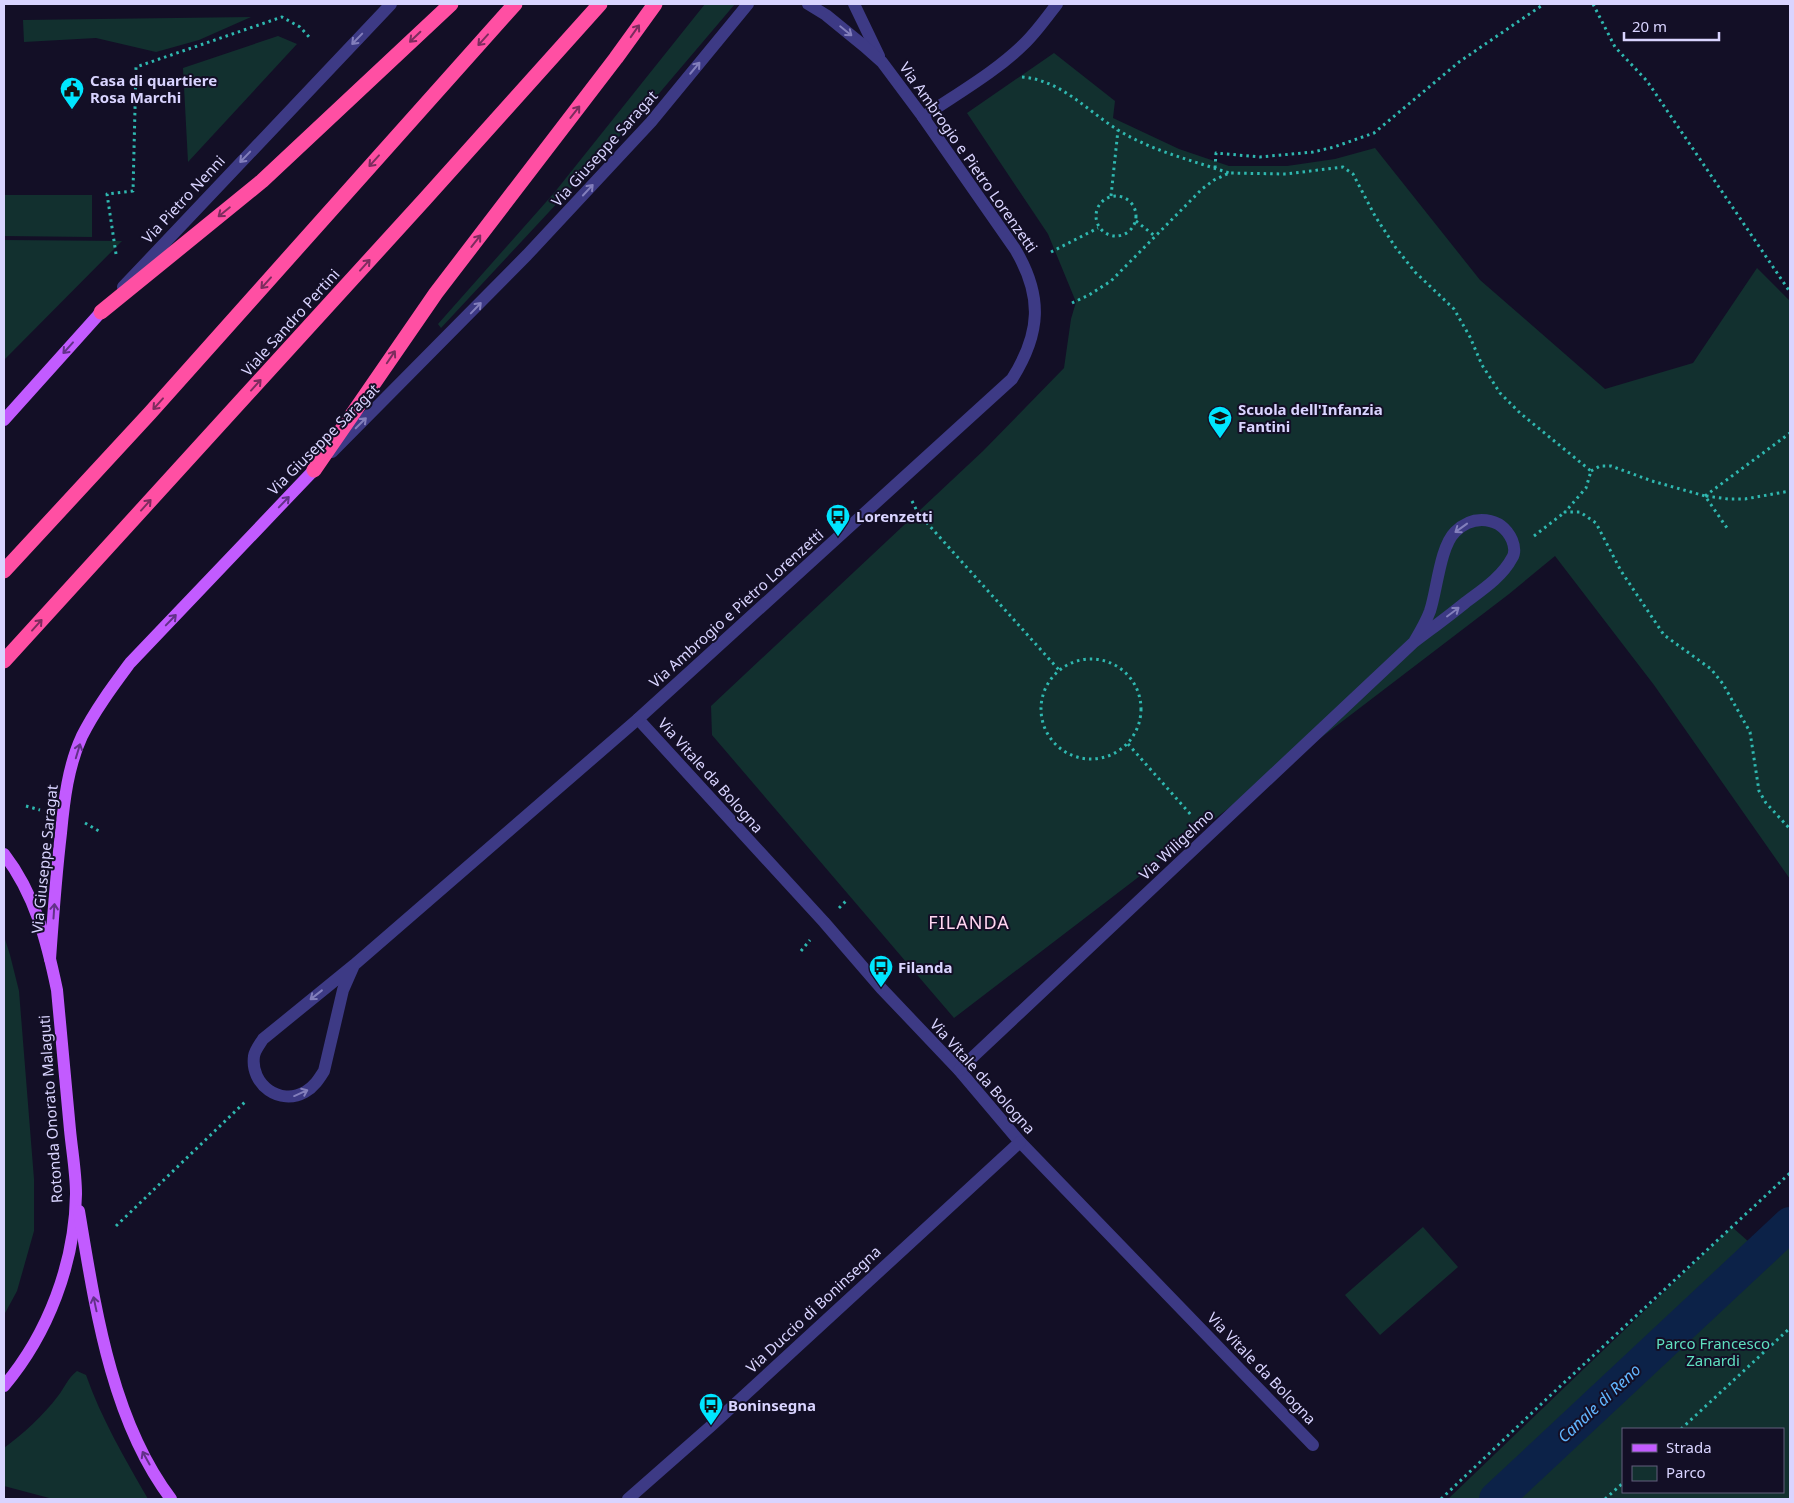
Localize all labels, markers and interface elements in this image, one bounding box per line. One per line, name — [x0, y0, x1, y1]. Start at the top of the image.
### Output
scale bar — [1624, 10, 1719, 42]
text: 20 m — [1632, 16, 1667, 36]
one-way arrow — [630, 24, 640, 38]
one-way arrow — [840, 26, 853, 37]
one-way arrow — [409, 31, 422, 43]
one-way arrow — [351, 33, 363, 45]
one-way arrow — [477, 34, 488, 47]
street label: Via Ambrogio e Pietro Lorenzetti — [895, 58, 1043, 256]
one-way arrow — [690, 62, 701, 75]
place label: Casa di quartiere Rosa Marchi — [90, 70, 217, 107]
public building icon: Casa di quartiere Rosa Marchi — [59, 76, 85, 110]
street label: Via Giuseppe Saragat — [546, 85, 662, 210]
one-way arrow — [570, 105, 580, 119]
street label: Via Pietro Nenni — [137, 151, 229, 247]
one-way arrow — [239, 151, 251, 163]
one-way arrow — [369, 155, 380, 168]
one-way arrow — [582, 184, 594, 196]
one-way arrow — [218, 206, 231, 217]
one-way arrow — [470, 234, 481, 247]
one-way arrow — [359, 258, 371, 271]
street label: Viale Sandro Pertini — [237, 264, 343, 380]
one-way arrow — [260, 276, 272, 289]
one-way arrow — [470, 301, 482, 314]
one-way arrow — [63, 341, 74, 354]
one-way arrow — [387, 351, 397, 365]
one-way arrow — [250, 379, 262, 391]
street label: Via Giuseppe Saragat — [263, 379, 383, 499]
one-way arrow — [152, 398, 164, 411]
place label: Scuola dell'Infanzia Fantini — [1238, 399, 1383, 436]
school or university icon: Scuola dell'Infanzia Fantini — [1207, 405, 1233, 439]
one-way arrow — [355, 417, 367, 429]
one-way arrow — [278, 496, 290, 508]
one-way arrow — [140, 499, 152, 512]
bus stop icon: Lorenzetti — [825, 503, 851, 537]
place label: Lorenzetti — [856, 506, 933, 526]
one-way arrow — [1454, 523, 1468, 533]
street label: Via Ambrogio e Pietro Lorenzetti — [645, 524, 827, 692]
one-way arrow — [1446, 607, 1459, 618]
one-way arrow — [165, 614, 177, 626]
one-way arrow — [31, 619, 42, 632]
street label: Via Vitale da Bologna — [654, 713, 768, 837]
one-way arrow — [73, 743, 83, 759]
street label: Via Giuseppe Saragat — [26, 783, 62, 934]
street label: Via Wiligelmo — [1134, 804, 1218, 884]
one-way arrow — [49, 903, 58, 919]
district label: FILANDA — [928, 910, 1010, 934]
bus stop icon: Filanda — [868, 954, 894, 988]
place label: Filanda — [898, 957, 952, 977]
one-way arrow — [309, 990, 322, 1001]
street label: Rotonda Onorato Malaguti — [33, 1014, 67, 1204]
street label: Via Vitale da Bologna — [926, 1014, 1040, 1138]
one-way arrow — [293, 1087, 308, 1097]
street label: Via Duccio di Boninsegna — [741, 1241, 885, 1377]
one-way arrow — [89, 1297, 99, 1313]
street label: Via Vitale da Bologna — [1203, 1308, 1321, 1428]
park label: Parco Francesco Zanardi — [1656, 1333, 1770, 1370]
water label: Canale di Reno — [1553, 1359, 1645, 1447]
bus stop icon: Boninsegna — [698, 1392, 724, 1426]
place label: Boninsegna — [728, 1395, 816, 1415]
legend — [1622, 1428, 1784, 1493]
text: Strada — [1666, 1437, 1712, 1457]
one-way arrow — [141, 1451, 151, 1465]
text: Parco — [1666, 1462, 1706, 1482]

